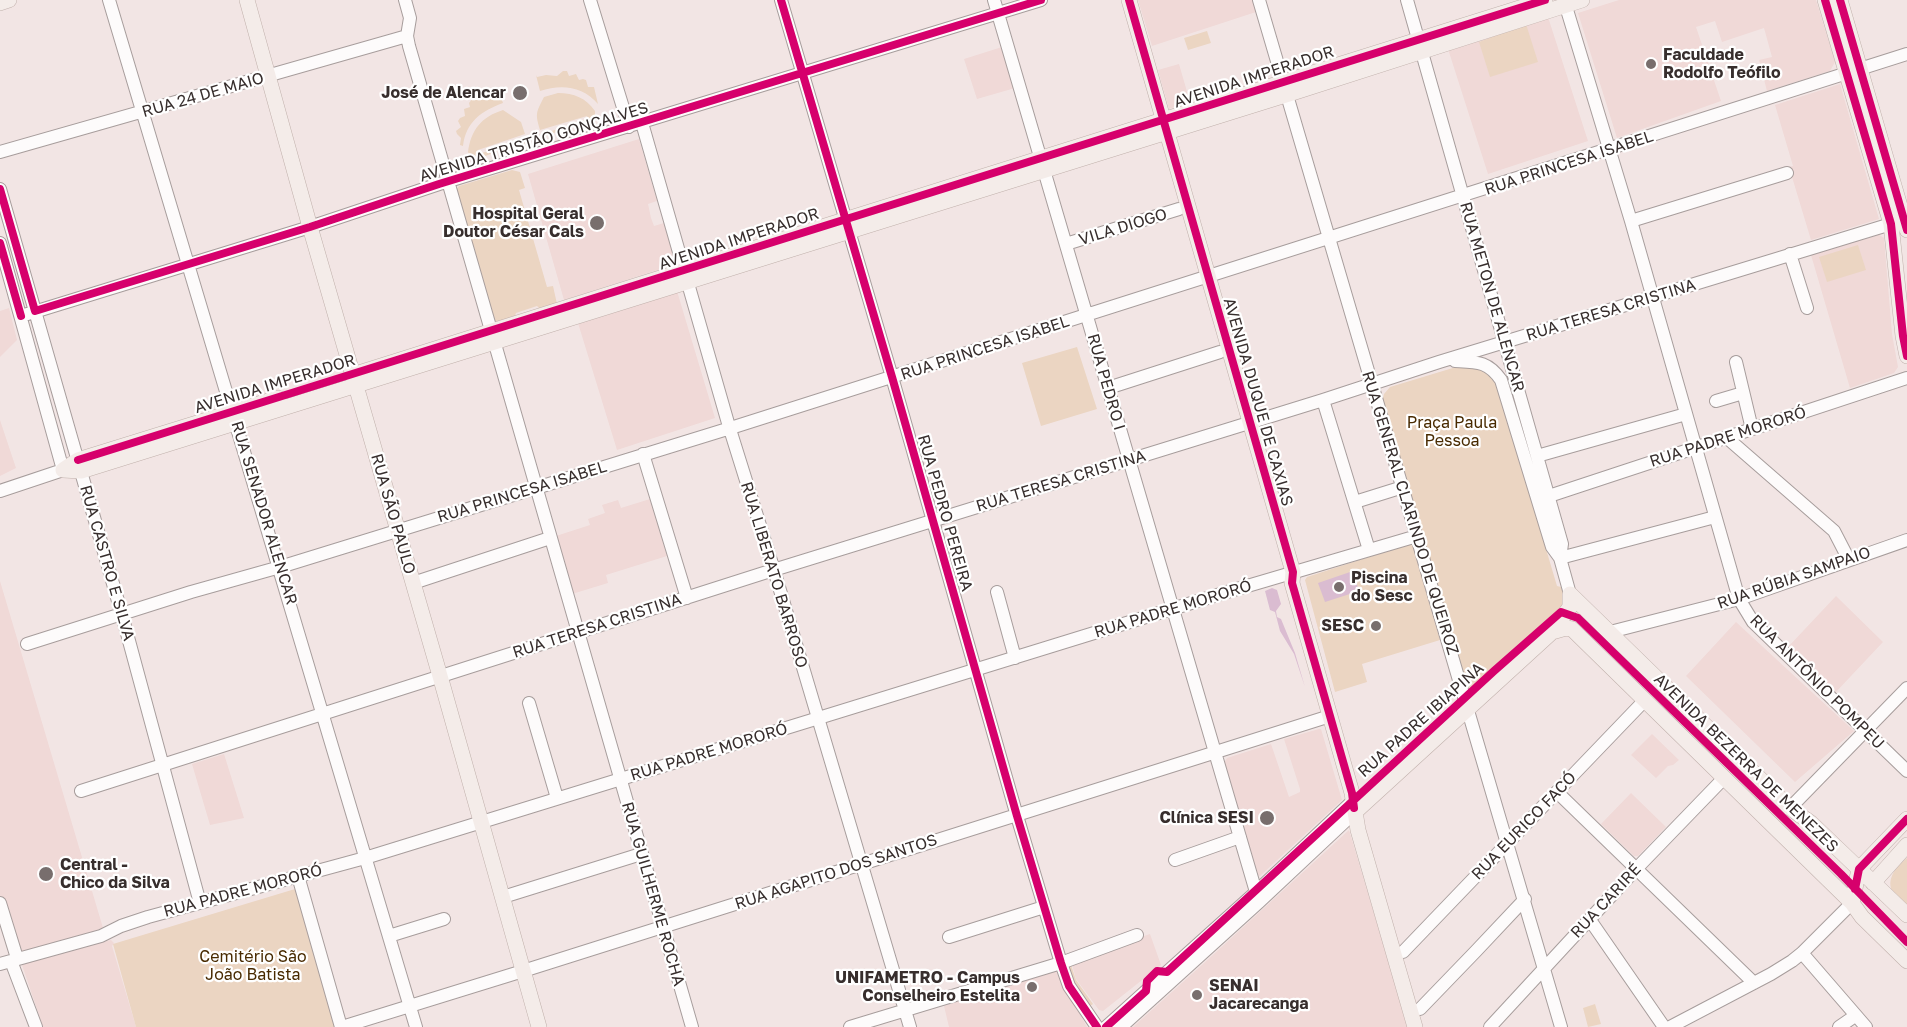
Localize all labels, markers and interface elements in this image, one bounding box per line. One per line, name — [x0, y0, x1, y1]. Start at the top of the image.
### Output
street label: AVENIDA IMPERADOR — [1172, 42, 1336, 112]
place label: Faculdade Rodolfo Teófilo — [1663, 45, 1781, 83]
marker: Faculdade Rodolfo Teófilo — [1644, 57, 1658, 71]
street label: RUA 24 DE MAIO — [140, 68, 266, 122]
place label: José de Alencar — [381, 83, 506, 103]
marker: José de Alencar — [511, 84, 529, 102]
street label: AVENIDA TRISTÃO GONÇALVES — [417, 98, 651, 186]
street label: RUA PRINCESA ISABEL — [1482, 127, 1656, 199]
street label: RUA METON DE ALENCAR — [1456, 200, 1528, 394]
place label: Hospital Geral Doutor César Cals — [443, 204, 584, 242]
street label: AVENIDA IMPERADOR — [657, 204, 821, 274]
street label: VILA DIOGO — [1077, 204, 1169, 250]
marker: Hospital Geral Doutor César Cals — [588, 214, 606, 232]
street label: RUA TERESA CRISTINA — [1524, 275, 1698, 345]
street label: AVENIDA DUQUE DE CAXIAS — [1219, 296, 1297, 508]
street label: RUA PRINCESA ISABEL — [898, 312, 1072, 384]
street label: RUA PEDRO I — [1083, 331, 1129, 433]
street label: AVENIDA IMPERADOR — [192, 350, 358, 418]
street label: RUA GENERAL CLARINDO DE QUEIROZ — [1358, 369, 1462, 657]
street label: RUA PADRE MORORÓ — [1647, 403, 1809, 471]
park label: Praça Paula Pessoa — [1407, 413, 1497, 451]
street label: RUA SENADOR ALENCAR — [227, 419, 301, 607]
street label: RUA PEDRO PEREIRA — [913, 432, 977, 594]
street label: RUA TERESA CRISTINA — [974, 446, 1148, 516]
street label: RUA SÃO PAULO — [367, 452, 419, 576]
street label: RUA PRINCESA ISABEL — [435, 457, 609, 527]
street label: RUA LIBERATO BARROSO — [736, 480, 812, 670]
street label: RUA CASTRO E SILVA — [76, 483, 138, 643]
street label: RUA RÚBIA SAMPAIO — [1715, 543, 1873, 613]
place label: Piscina do Sesc — [1351, 568, 1413, 606]
street label: RUA PADRE MORORÓ — [1092, 576, 1254, 642]
marker: Piscina do Sesc — [1332, 580, 1346, 594]
street label: RUA TERESA CRISTINA — [510, 590, 684, 662]
street label: RUA ANTÔNIO POMPEU — [1746, 611, 1888, 753]
place label: SESC — [1321, 616, 1364, 636]
marker: SESC — [1369, 619, 1383, 633]
street label: RUA PADRE IBIAPINA — [1354, 659, 1488, 781]
street label: AVENIDA BEZERRA DE MENEZES — [1650, 670, 1842, 856]
street label: RUA PADRE MORORÓ — [628, 719, 790, 785]
street label: RUA EURICO FACÓ — [1468, 768, 1580, 884]
street label: RUA GUILHERME ROCHA — [618, 800, 688, 988]
place label: Clínica SESI — [1159, 808, 1254, 828]
marker: Clínica SESI — [1258, 809, 1276, 827]
street label: RUA AGAPITO DOS SANTOS — [732, 830, 940, 914]
place label: Central - Chico da Silva — [60, 855, 170, 893]
street label: RUA CARIRÉ — [1567, 860, 1645, 942]
street label: RUA PADRE MORORÓ — [162, 861, 324, 921]
marker: Central - Chico da Silva — [37, 865, 55, 883]
park label: Cemitério São João Batista — [199, 947, 307, 985]
place label: UNIFAMETRO - Campus Conselheiro Estelita — [835, 968, 1020, 1006]
place label: SENAI Jacarecanga — [1209, 976, 1309, 1014]
marker: UNIFAMETRO - Campus Conselheiro Estelita — [1025, 980, 1039, 994]
marker: SENAI Jacarecanga — [1190, 988, 1204, 1002]

